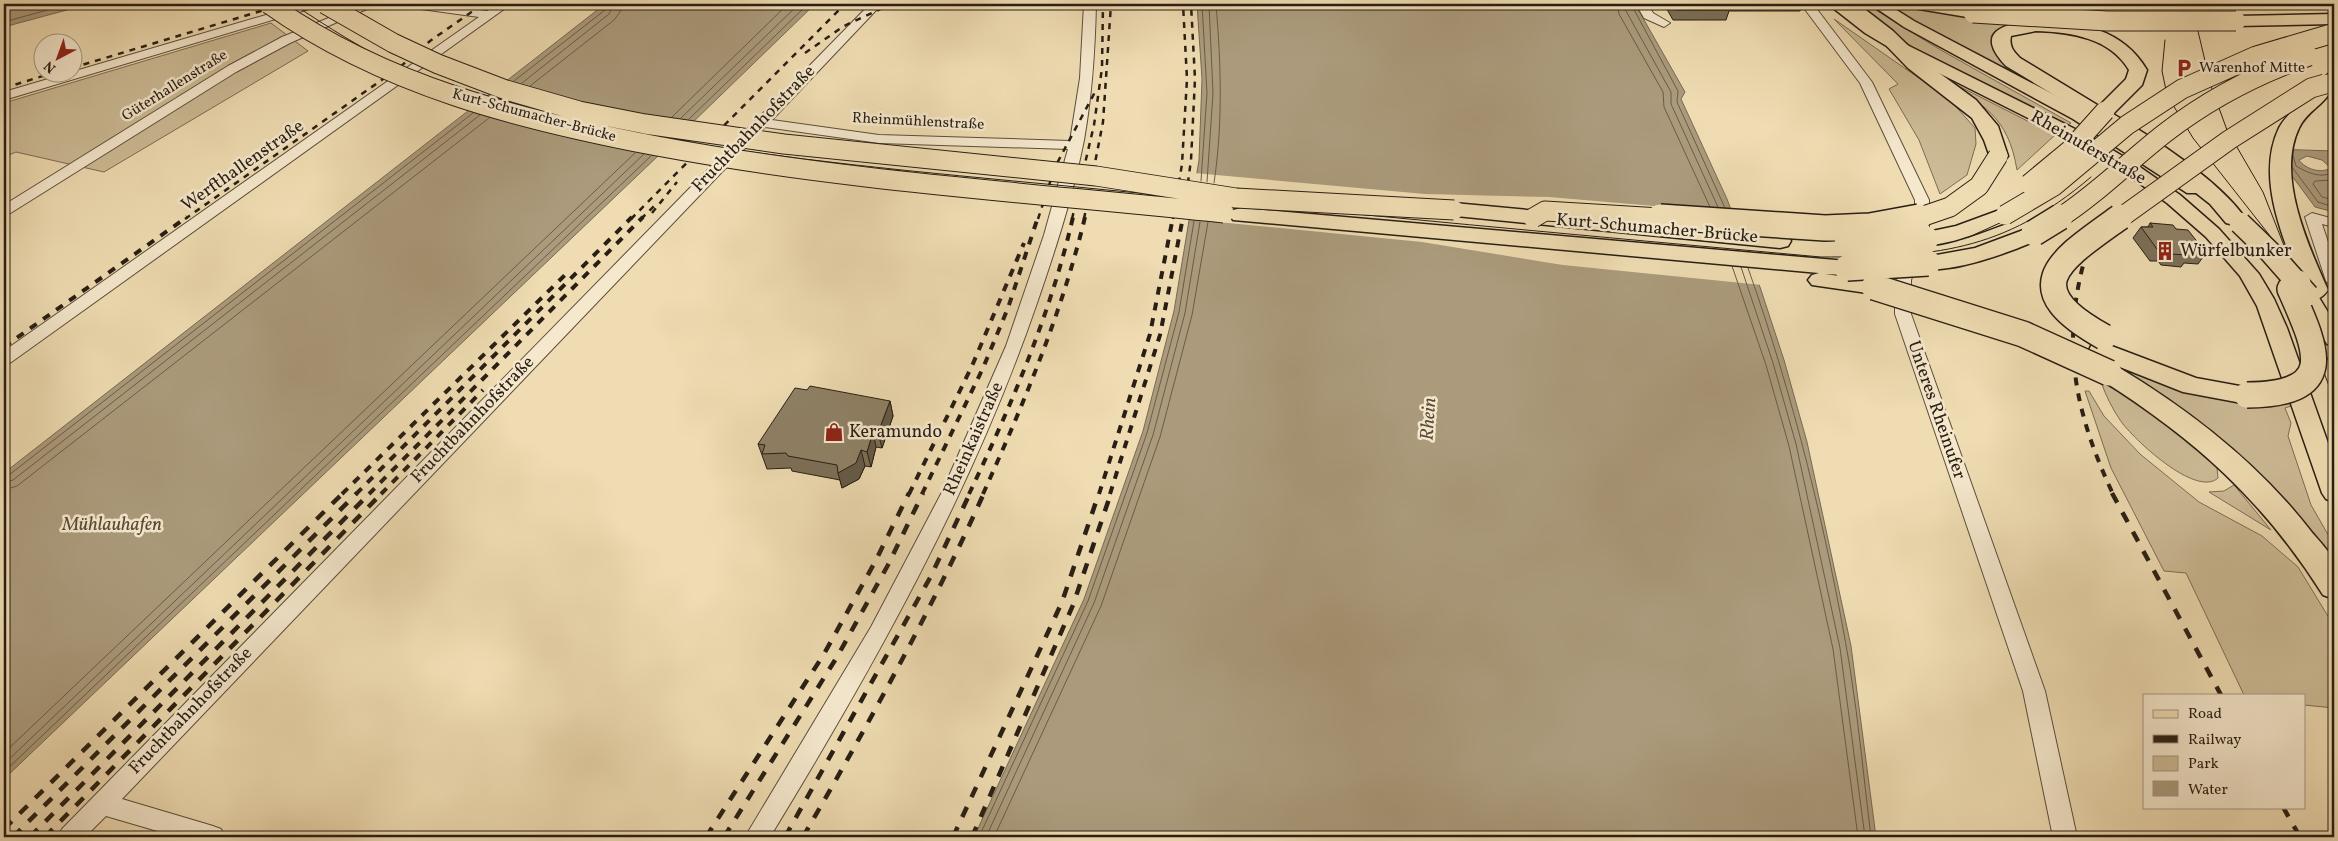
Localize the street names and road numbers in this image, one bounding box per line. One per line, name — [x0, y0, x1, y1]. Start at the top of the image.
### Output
street label: Güterhallenstraße — [118, 45, 232, 127]
street label: Fruchtbahnhofstraße — [686, 60, 822, 198]
street label: Kurt-Schumacher-Brücke — [450, 84, 618, 148]
street label: Rheinuferstraße — [2025, 105, 2151, 191]
street label: Rheinmühlenstraße — [851, 108, 985, 136]
street label: Werfthallenstraße — [177, 114, 309, 218]
street label: Kurt-Schumacher-Brücke — [1555, 208, 1759, 250]
street label: Unteres Rheinufer — [1901, 337, 1972, 483]
street label: Fruchtbahnhofstraße — [405, 351, 541, 489]
street label: Rheinkaistraße — [938, 378, 1010, 500]
street label: Fruchtbahnhofstraße — [123, 642, 259, 780]

